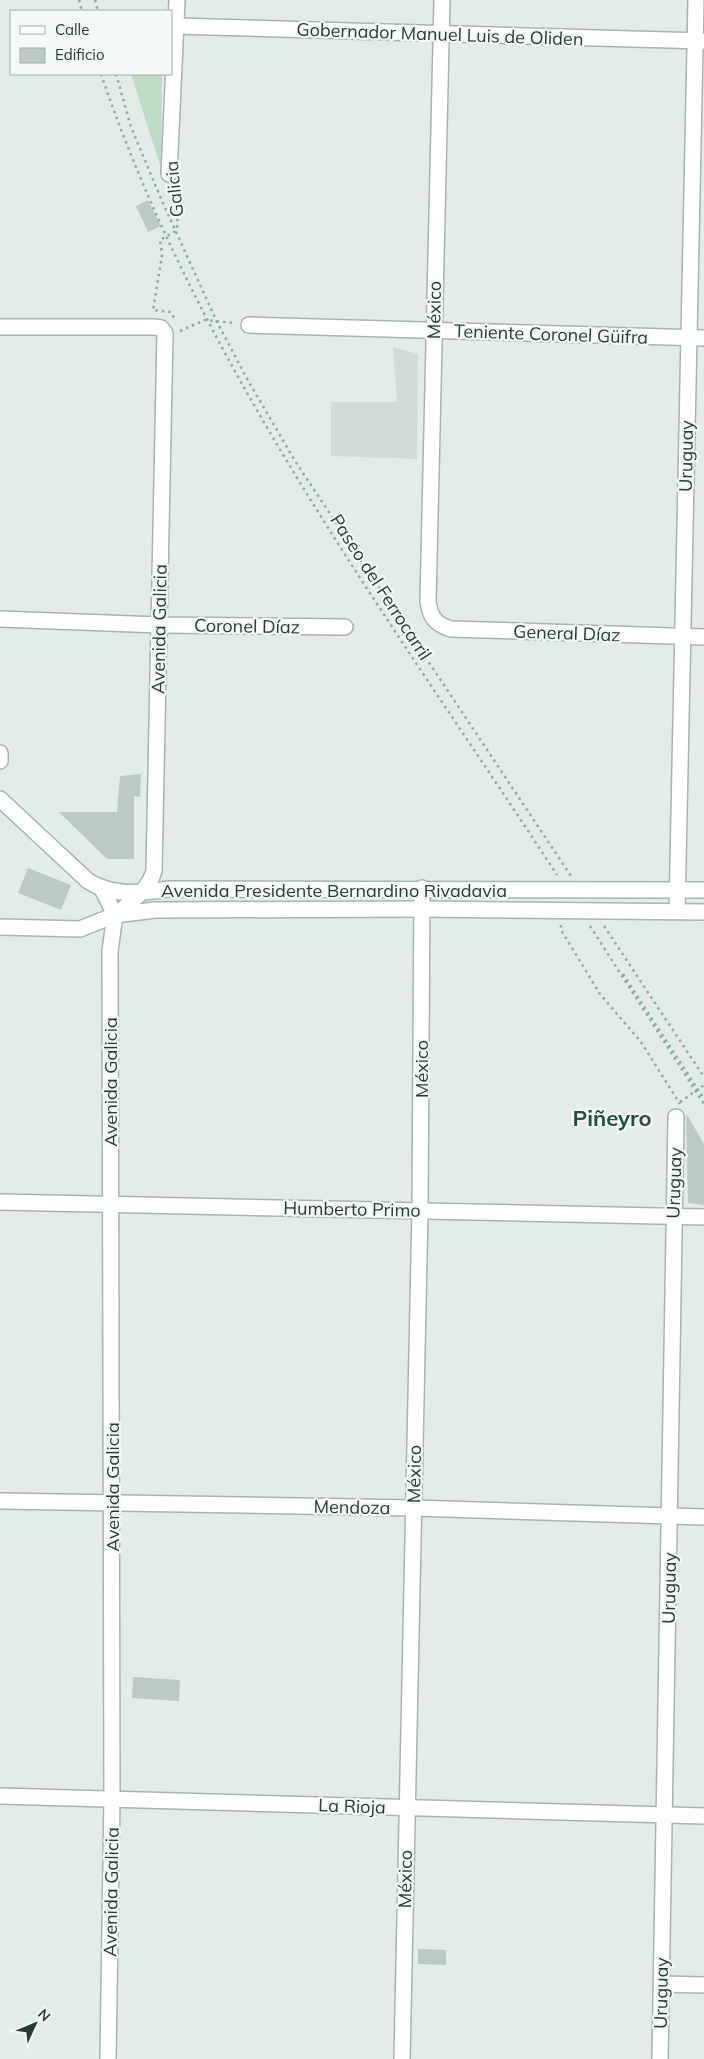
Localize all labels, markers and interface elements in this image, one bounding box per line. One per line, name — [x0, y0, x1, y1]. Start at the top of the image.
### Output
legend — [10, 10, 172, 75]
street label: Gobernador Manuel Luis de Oliden — [296, 17, 584, 51]
text: Calle — [55, 20, 89, 39]
text: Edificio — [55, 45, 105, 64]
street label: Galicia — [160, 160, 188, 218]
street label: México — [422, 281, 446, 339]
street label: Teniente Coronel Güifra — [454, 319, 648, 349]
street label: Uruguay — [674, 420, 698, 492]
street label: Paseo del Ferrocarril — [325, 510, 437, 664]
street label: Avenida Galicia — [146, 564, 172, 694]
street label: Coronel Díaz — [194, 614, 300, 638]
street label: General Díaz — [513, 620, 621, 646]
street label: Avenida Presidente Bernardino Rivadavia — [161, 879, 507, 902]
street label: Avenida Galicia — [99, 1017, 122, 1147]
street label: México — [410, 1040, 433, 1098]
district label: Piñeyro — [573, 1104, 651, 1132]
street label: Uruguay — [661, 1146, 687, 1219]
street label: Humberto Primo — [283, 1196, 421, 1222]
street label: Avenida Galicia — [101, 1422, 124, 1552]
street label: México — [402, 1445, 426, 1503]
street label: Mendoza — [313, 1495, 391, 1519]
street label: Uruguay — [657, 1552, 681, 1624]
street label: La Rioja — [318, 1793, 386, 1819]
street label: Avenida Galicia — [98, 1827, 124, 1957]
street label: México — [393, 1850, 417, 1908]
street label: Uruguay — [649, 1957, 673, 2029]
north arrow — [10, 1999, 60, 2049]
text: N — [34, 2005, 54, 2025]

